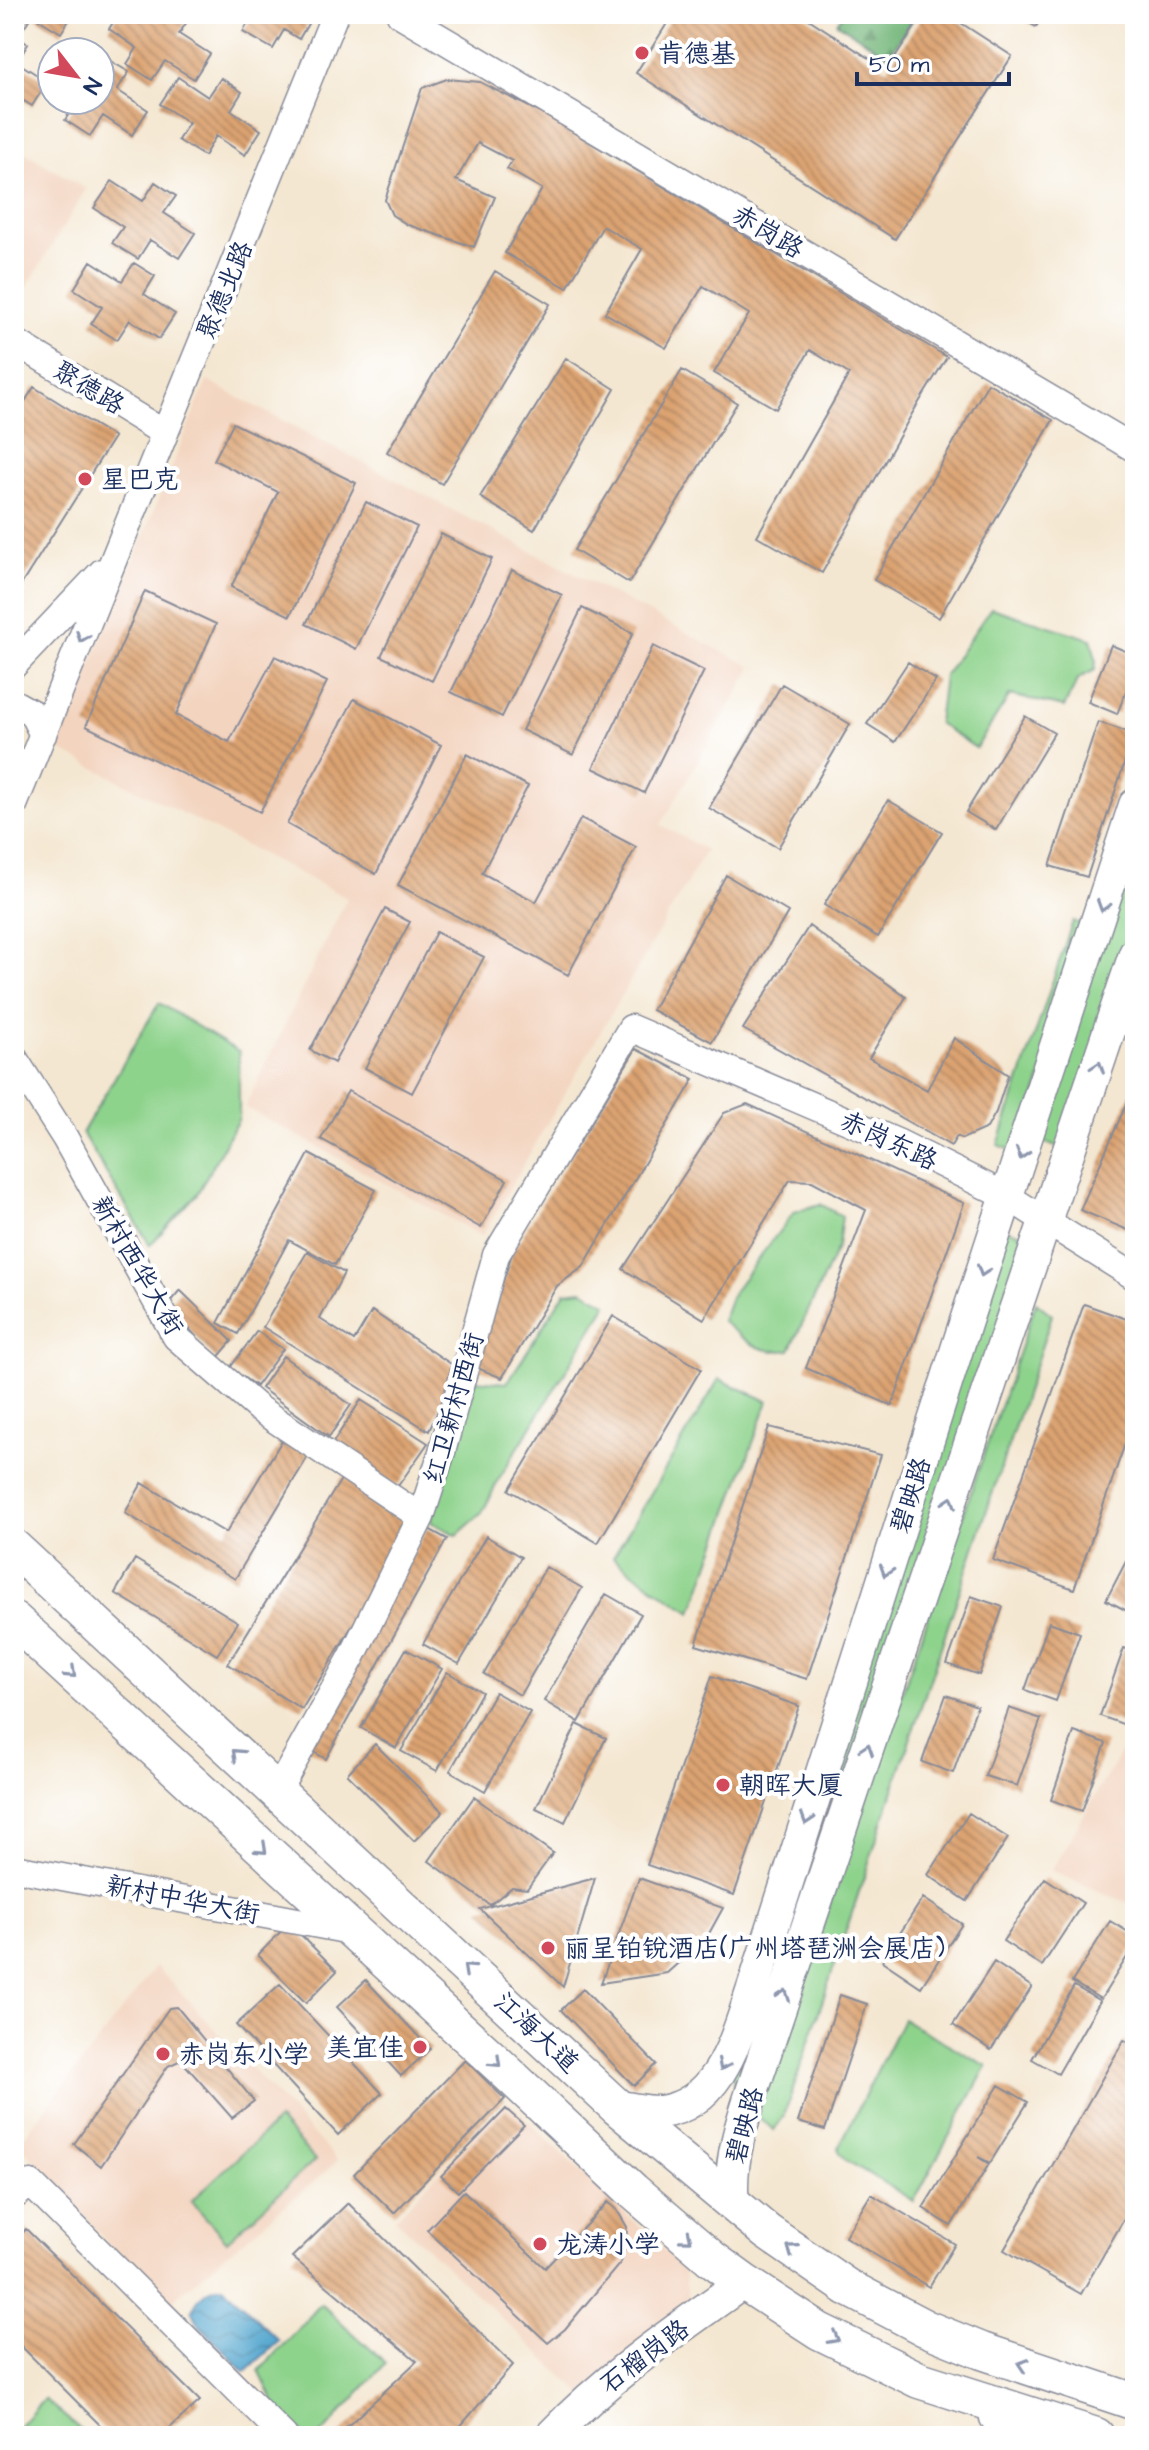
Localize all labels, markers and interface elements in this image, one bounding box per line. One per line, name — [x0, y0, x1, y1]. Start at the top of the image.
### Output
north arrow — [36, 36, 116, 116]
place label: 肯德基 — [658, 36, 736, 72]
scale bar — [857, 36, 1009, 86]
marker: 肯德基 — [633, 44, 651, 62]
text: 50 m — [869, 48, 930, 82]
text: N — [75, 72, 109, 100]
street label: 赤岗路 — [725, 196, 810, 267]
street label: 聚德北路 — [188, 235, 262, 345]
street label: 聚德路 — [46, 352, 131, 423]
place label: 星巴克 — [101, 462, 179, 498]
marker: 星巴克 — [76, 470, 94, 488]
one-way arrow — [75, 629, 92, 643]
one-way arrow — [1096, 899, 1112, 913]
one-way arrow — [1088, 1061, 1104, 1075]
street label: 赤岗东路 — [834, 1103, 943, 1179]
one-way arrow — [1015, 1146, 1031, 1160]
street label: 新村西华大街 — [83, 1189, 192, 1342]
one-way arrow — [977, 1263, 993, 1277]
street label: 红卫新村西街 — [415, 1328, 493, 1488]
street label: 碧映路 — [882, 1453, 940, 1538]
one-way arrow — [940, 1496, 956, 1510]
one-way arrow — [879, 1564, 895, 1578]
one-way arrow — [62, 1663, 77, 1677]
one-way arrow — [858, 1742, 874, 1756]
one-way arrow — [231, 1750, 246, 1764]
place label: 朝晖大厦 — [739, 1768, 843, 1804]
marker: 朝晖大厦 — [714, 1776, 732, 1794]
one-way arrow — [801, 1811, 817, 1825]
one-way arrow — [253, 1840, 268, 1854]
street label: 新村中华大街 — [103, 1867, 263, 1933]
place label: 丽呈铂锐酒店(广州塔琶洲会展店) — [564, 1931, 945, 1967]
marker: 丽呈铂锐酒店(广州塔琶洲会展店) — [539, 1939, 557, 1957]
one-way arrow — [463, 1965, 478, 1979]
street label: 江海大道 — [486, 1984, 587, 2081]
one-way arrow — [775, 1989, 791, 2003]
place label: 美宜佳 — [326, 2030, 404, 2066]
place label: 赤岗东小学 — [179, 2037, 309, 2073]
marker: 美宜佳 — [411, 2038, 429, 2056]
marker: 赤岗东小学 — [154, 2045, 172, 2063]
one-way arrow — [486, 2053, 501, 2067]
one-way arrow — [718, 2056, 733, 2071]
street label: 碧映路 — [717, 2083, 772, 2168]
place label: 龙涛小学 — [556, 2227, 660, 2263]
one-way arrow — [678, 2229, 693, 2243]
marker: 龙涛小学 — [531, 2235, 549, 2253]
one-way arrow — [786, 2245, 800, 2259]
street label: 石榴岗路 — [592, 2311, 697, 2402]
one-way arrow — [825, 2329, 840, 2344]
one-way arrow — [1017, 2358, 1031, 2374]

